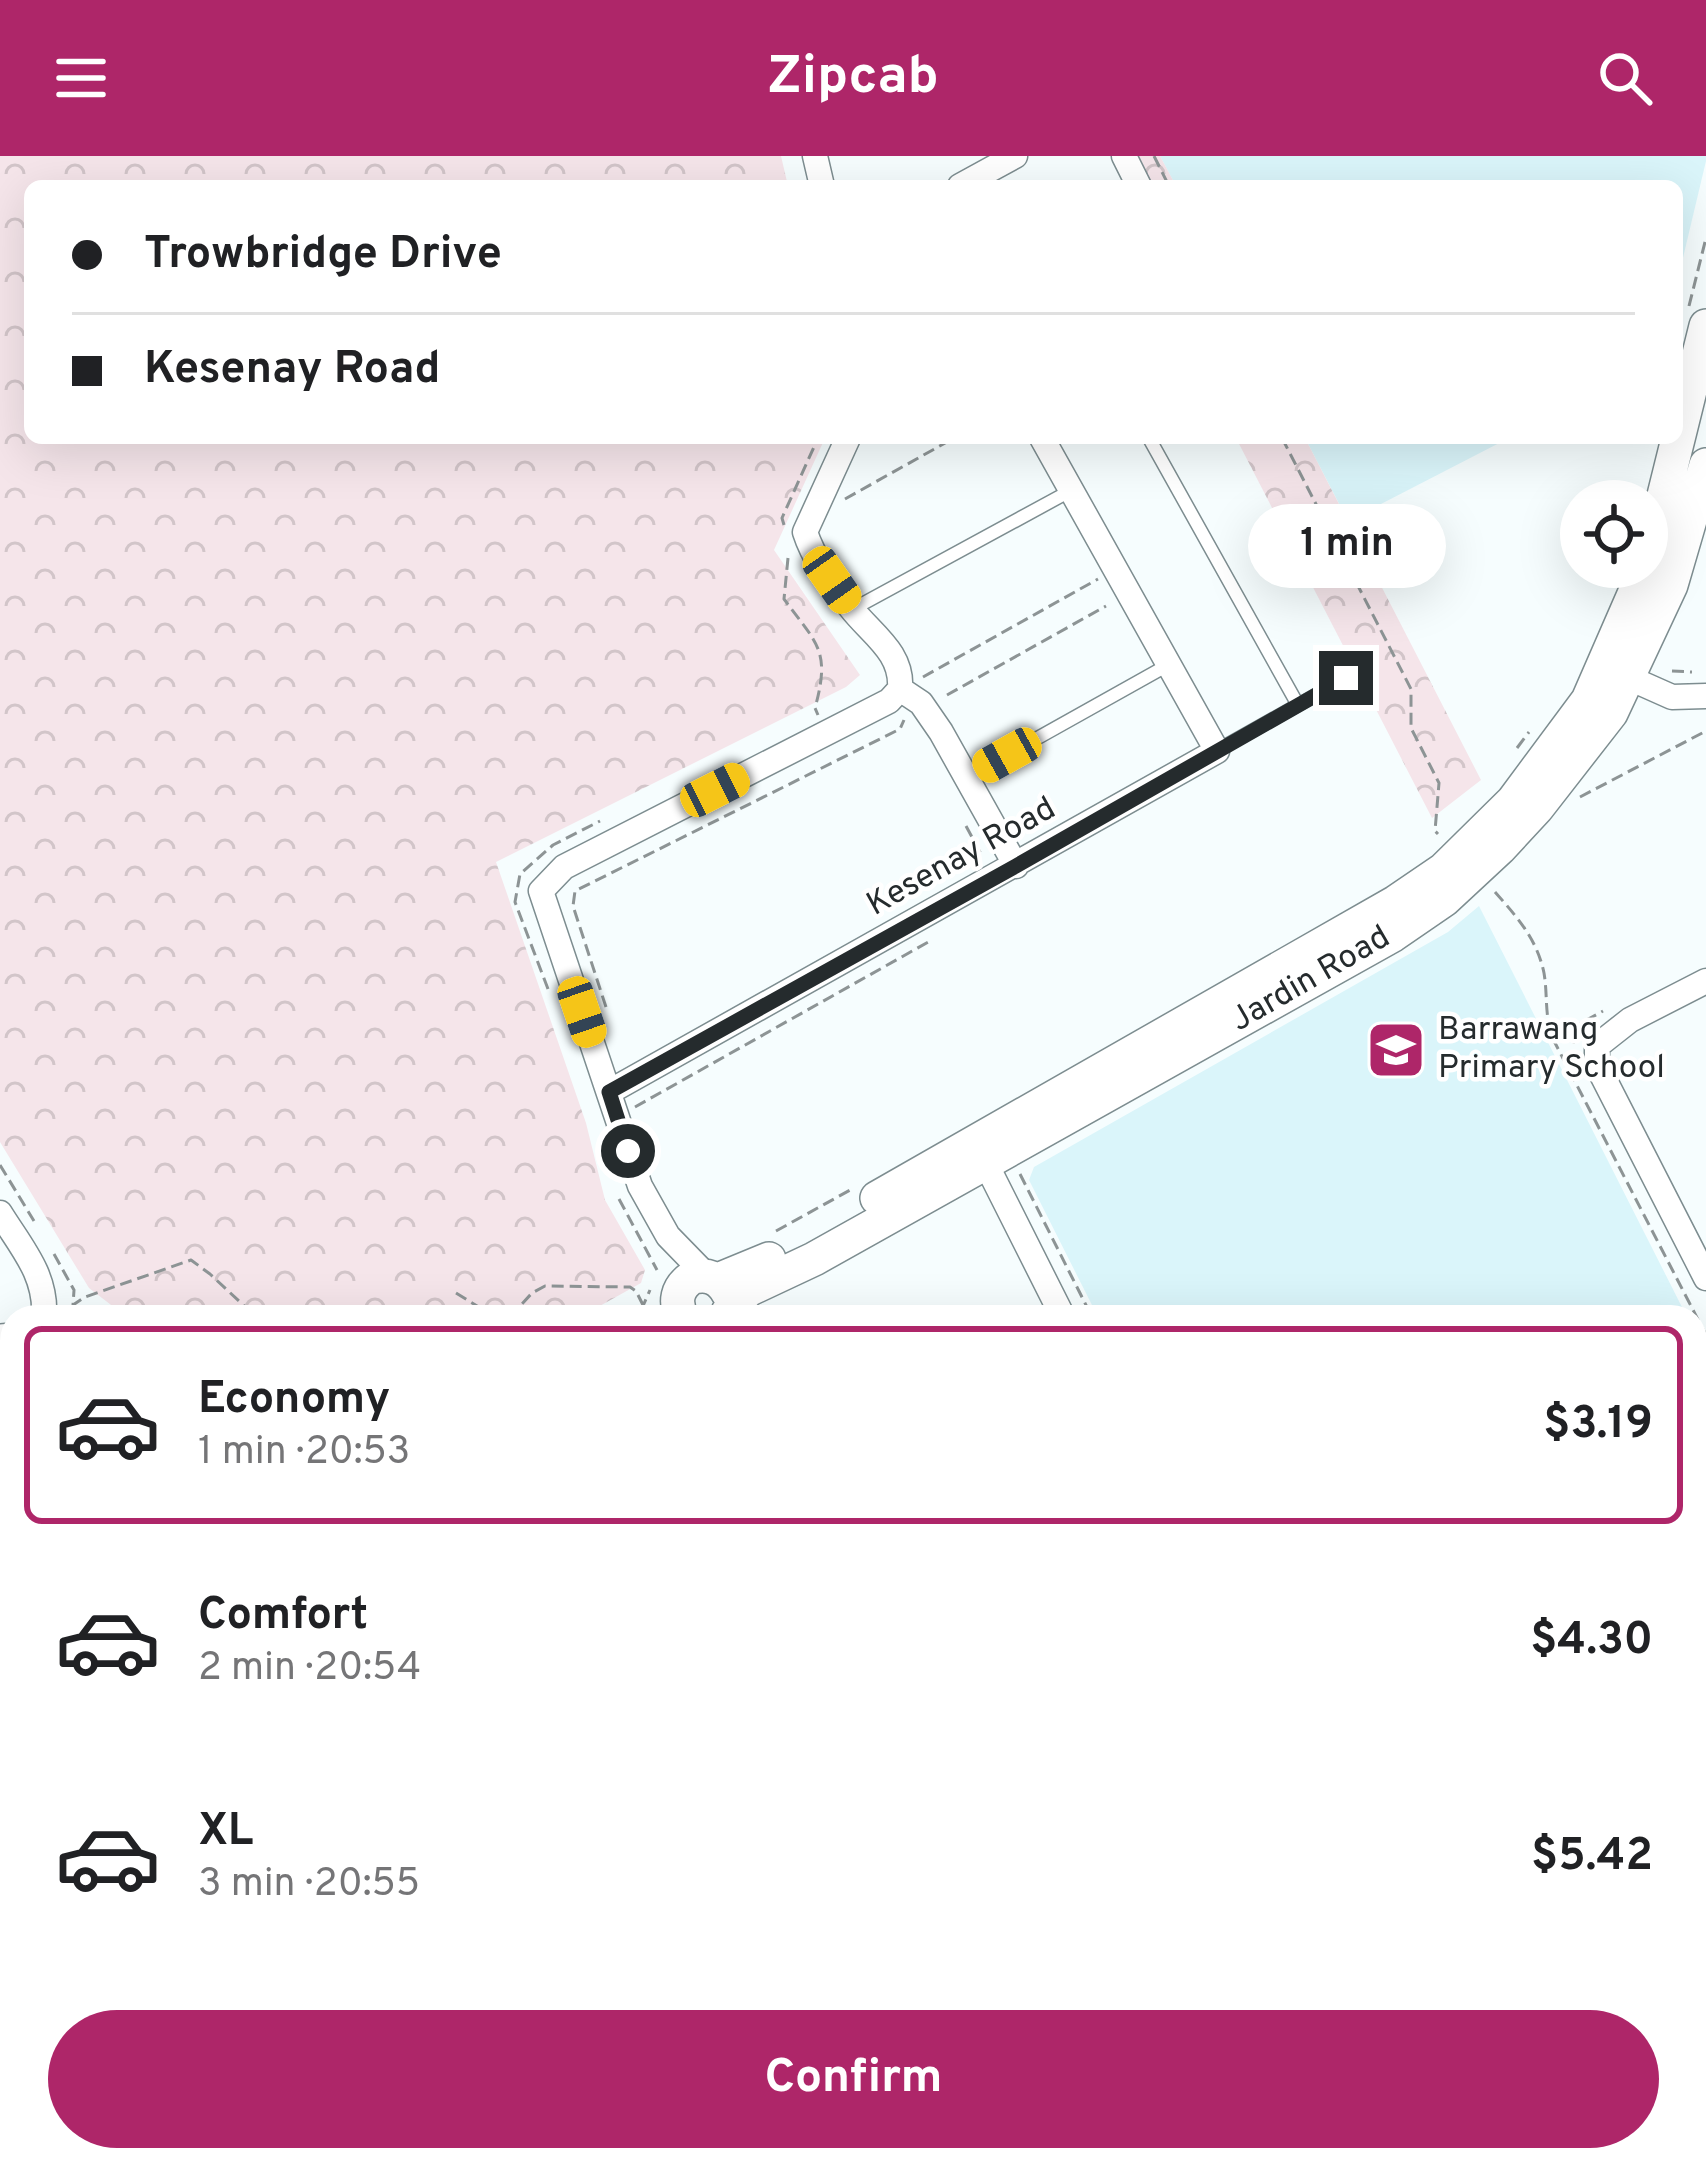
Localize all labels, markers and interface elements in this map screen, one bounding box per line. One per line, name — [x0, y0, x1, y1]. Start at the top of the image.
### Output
text: Zipcab — [767, 44, 939, 113]
icon: menu — [48, 45, 114, 111]
icon: search — [1592, 45, 1658, 111]
text: Trowbridge Drive — [144, 227, 502, 284]
text: Kesenay Road — [144, 342, 440, 399]
map controls — [1560, 480, 1668, 588]
button: locate — [1560, 480, 1668, 588]
callout: 1 min — [1247, 504, 1445, 588]
text: 1 min — [1300, 521, 1394, 570]
car — [797, 540, 867, 620]
route end — [1319, 651, 1373, 705]
car — [967, 722, 1047, 788]
car — [675, 758, 755, 822]
street label: Kesenay Road — [860, 789, 1064, 927]
street label: Jardin Road — [1224, 917, 1398, 1043]
car — [553, 972, 611, 1052]
place label: Barrawang Primary School — [1438, 1010, 1665, 1090]
school or university icon: Barrawang Primary School — [1365, 1019, 1427, 1081]
route start — [601, 1124, 655, 1178]
icon: car — [54, 1371, 162, 1479]
text: Economy — [198, 1372, 390, 1429]
text: $3.19 — [1543, 1397, 1653, 1454]
text: 1 min · 20:53 — [198, 1429, 410, 1478]
icon: car — [54, 1587, 162, 1695]
text: Comfort — [198, 1588, 368, 1645]
text: $4.30 — [1530, 1613, 1653, 1670]
text: 2 min · 20:54 — [198, 1645, 421, 1694]
icon: car — [54, 1803, 162, 1911]
text: XL — [198, 1804, 253, 1861]
text: $5.42 — [1531, 1829, 1653, 1886]
text: 3 min · 20:55 — [198, 1861, 420, 1910]
button: Confirm — [48, 2010, 1659, 2148]

